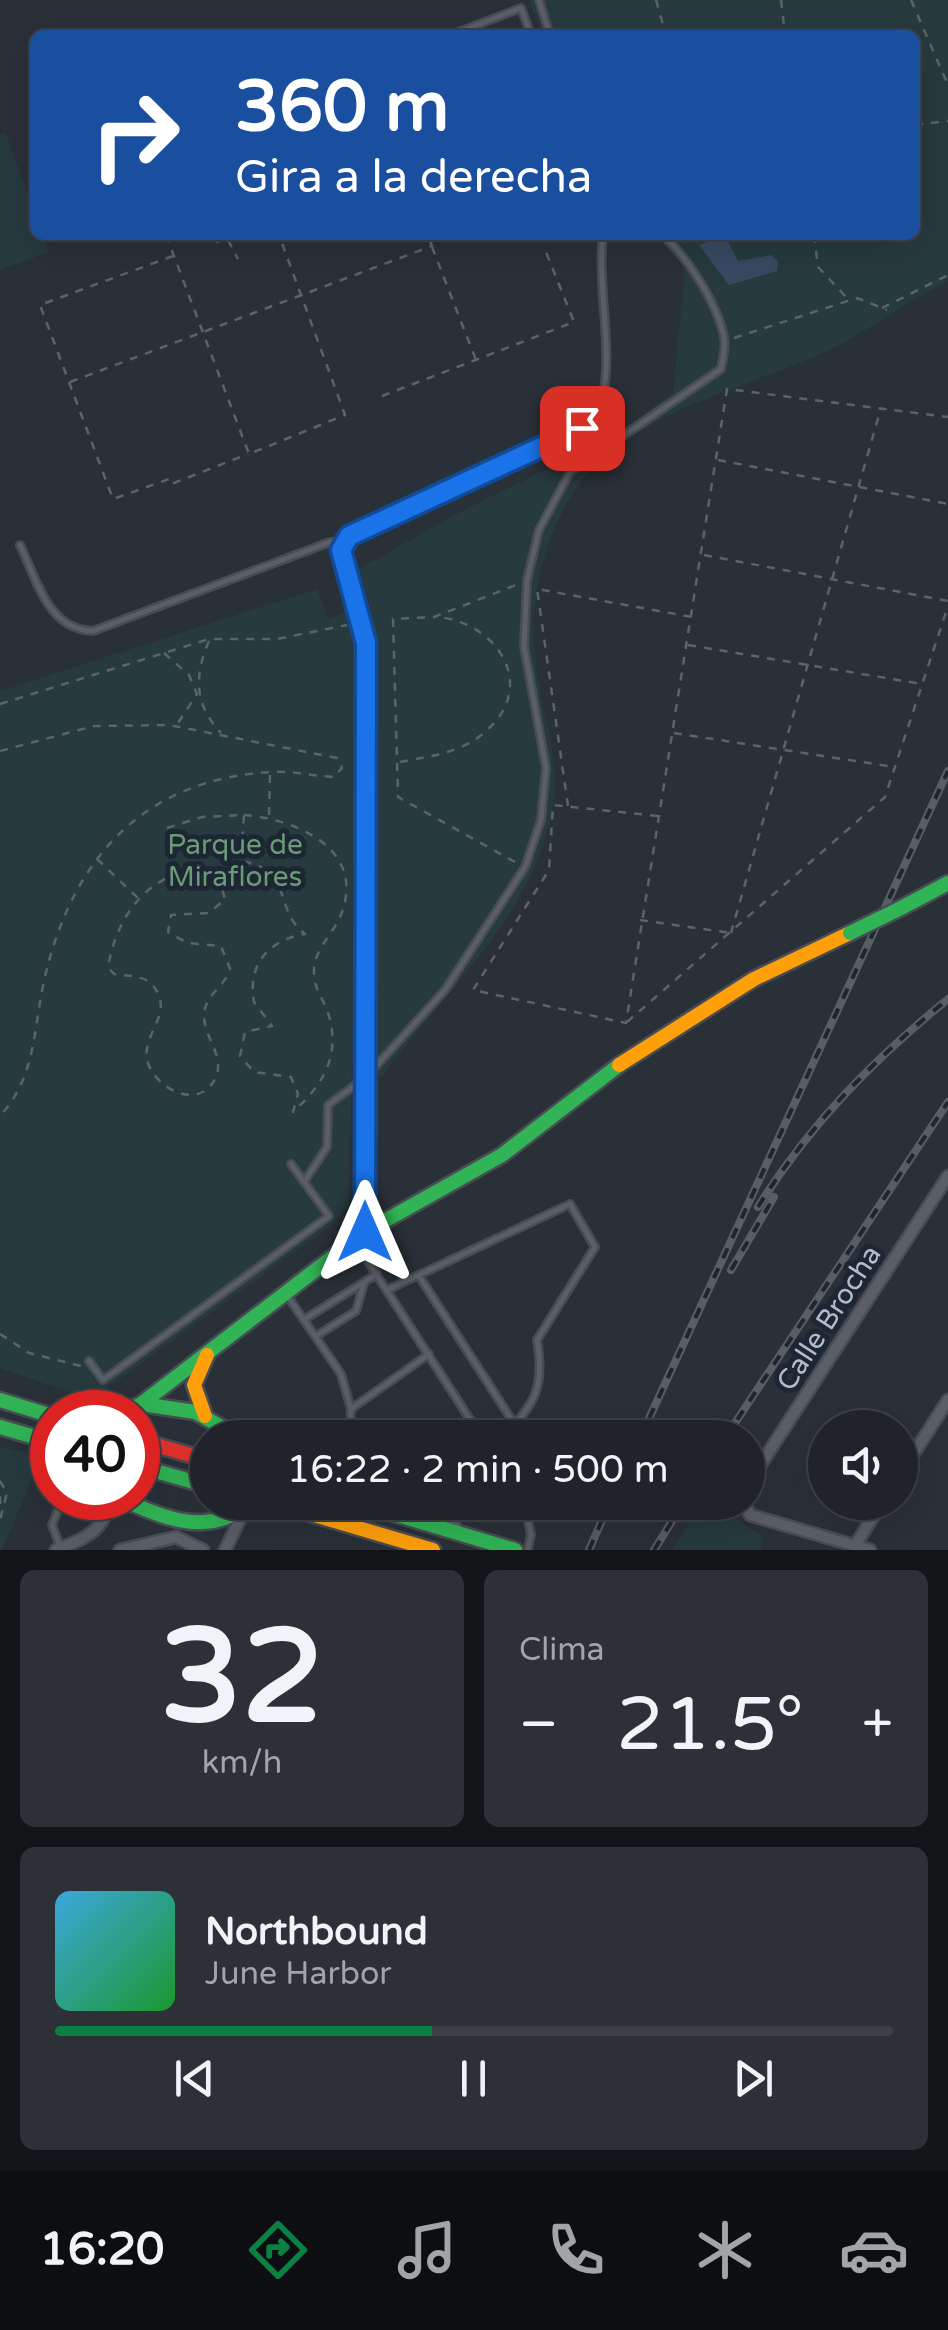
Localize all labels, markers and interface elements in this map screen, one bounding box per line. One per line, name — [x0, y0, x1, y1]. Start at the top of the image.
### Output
text: 360 m — [235, 66, 449, 150]
icon: right — [70, 70, 200, 200]
text: Gira a la derecha — [235, 151, 592, 205]
pin — [540, 386, 625, 471]
icon: arrive — [555, 401, 610, 456]
park label: Parque de Miraflores — [167, 828, 303, 894]
position arrow — [313, 1180, 417, 1284]
street label: Calle Brocha — [769, 1239, 889, 1397]
speed limit sign: 40 — [30, 1390, 160, 1520]
map controls — [808, 1410, 918, 1520]
button: sound — [808, 1410, 918, 1520]
text: 16:22 · 2 min · 500 m — [286, 1447, 669, 1493]
text: 32 — [160, 1601, 324, 1757]
text: Clima — [519, 1631, 605, 1669]
text: 21.5° — [616, 1680, 804, 1770]
text: − — [519, 1692, 558, 1758]
text: + — [862, 1692, 893, 1758]
text: km/h — [202, 1744, 282, 1782]
text: Northbound — [205, 1909, 428, 1955]
text: June Harbor — [205, 1955, 392, 1993]
icon: previous — [167, 2051, 222, 2106]
icon: pause — [446, 2051, 501, 2106]
icon: next — [726, 2051, 781, 2106]
icon: directions — [243, 2215, 313, 2285]
icon: music — [392, 2215, 462, 2285]
icon: phone — [541, 2215, 611, 2285]
icon: climate — [690, 2215, 760, 2285]
icon: car — [839, 2215, 909, 2285]
text: 16:20 — [39, 2223, 164, 2277]

